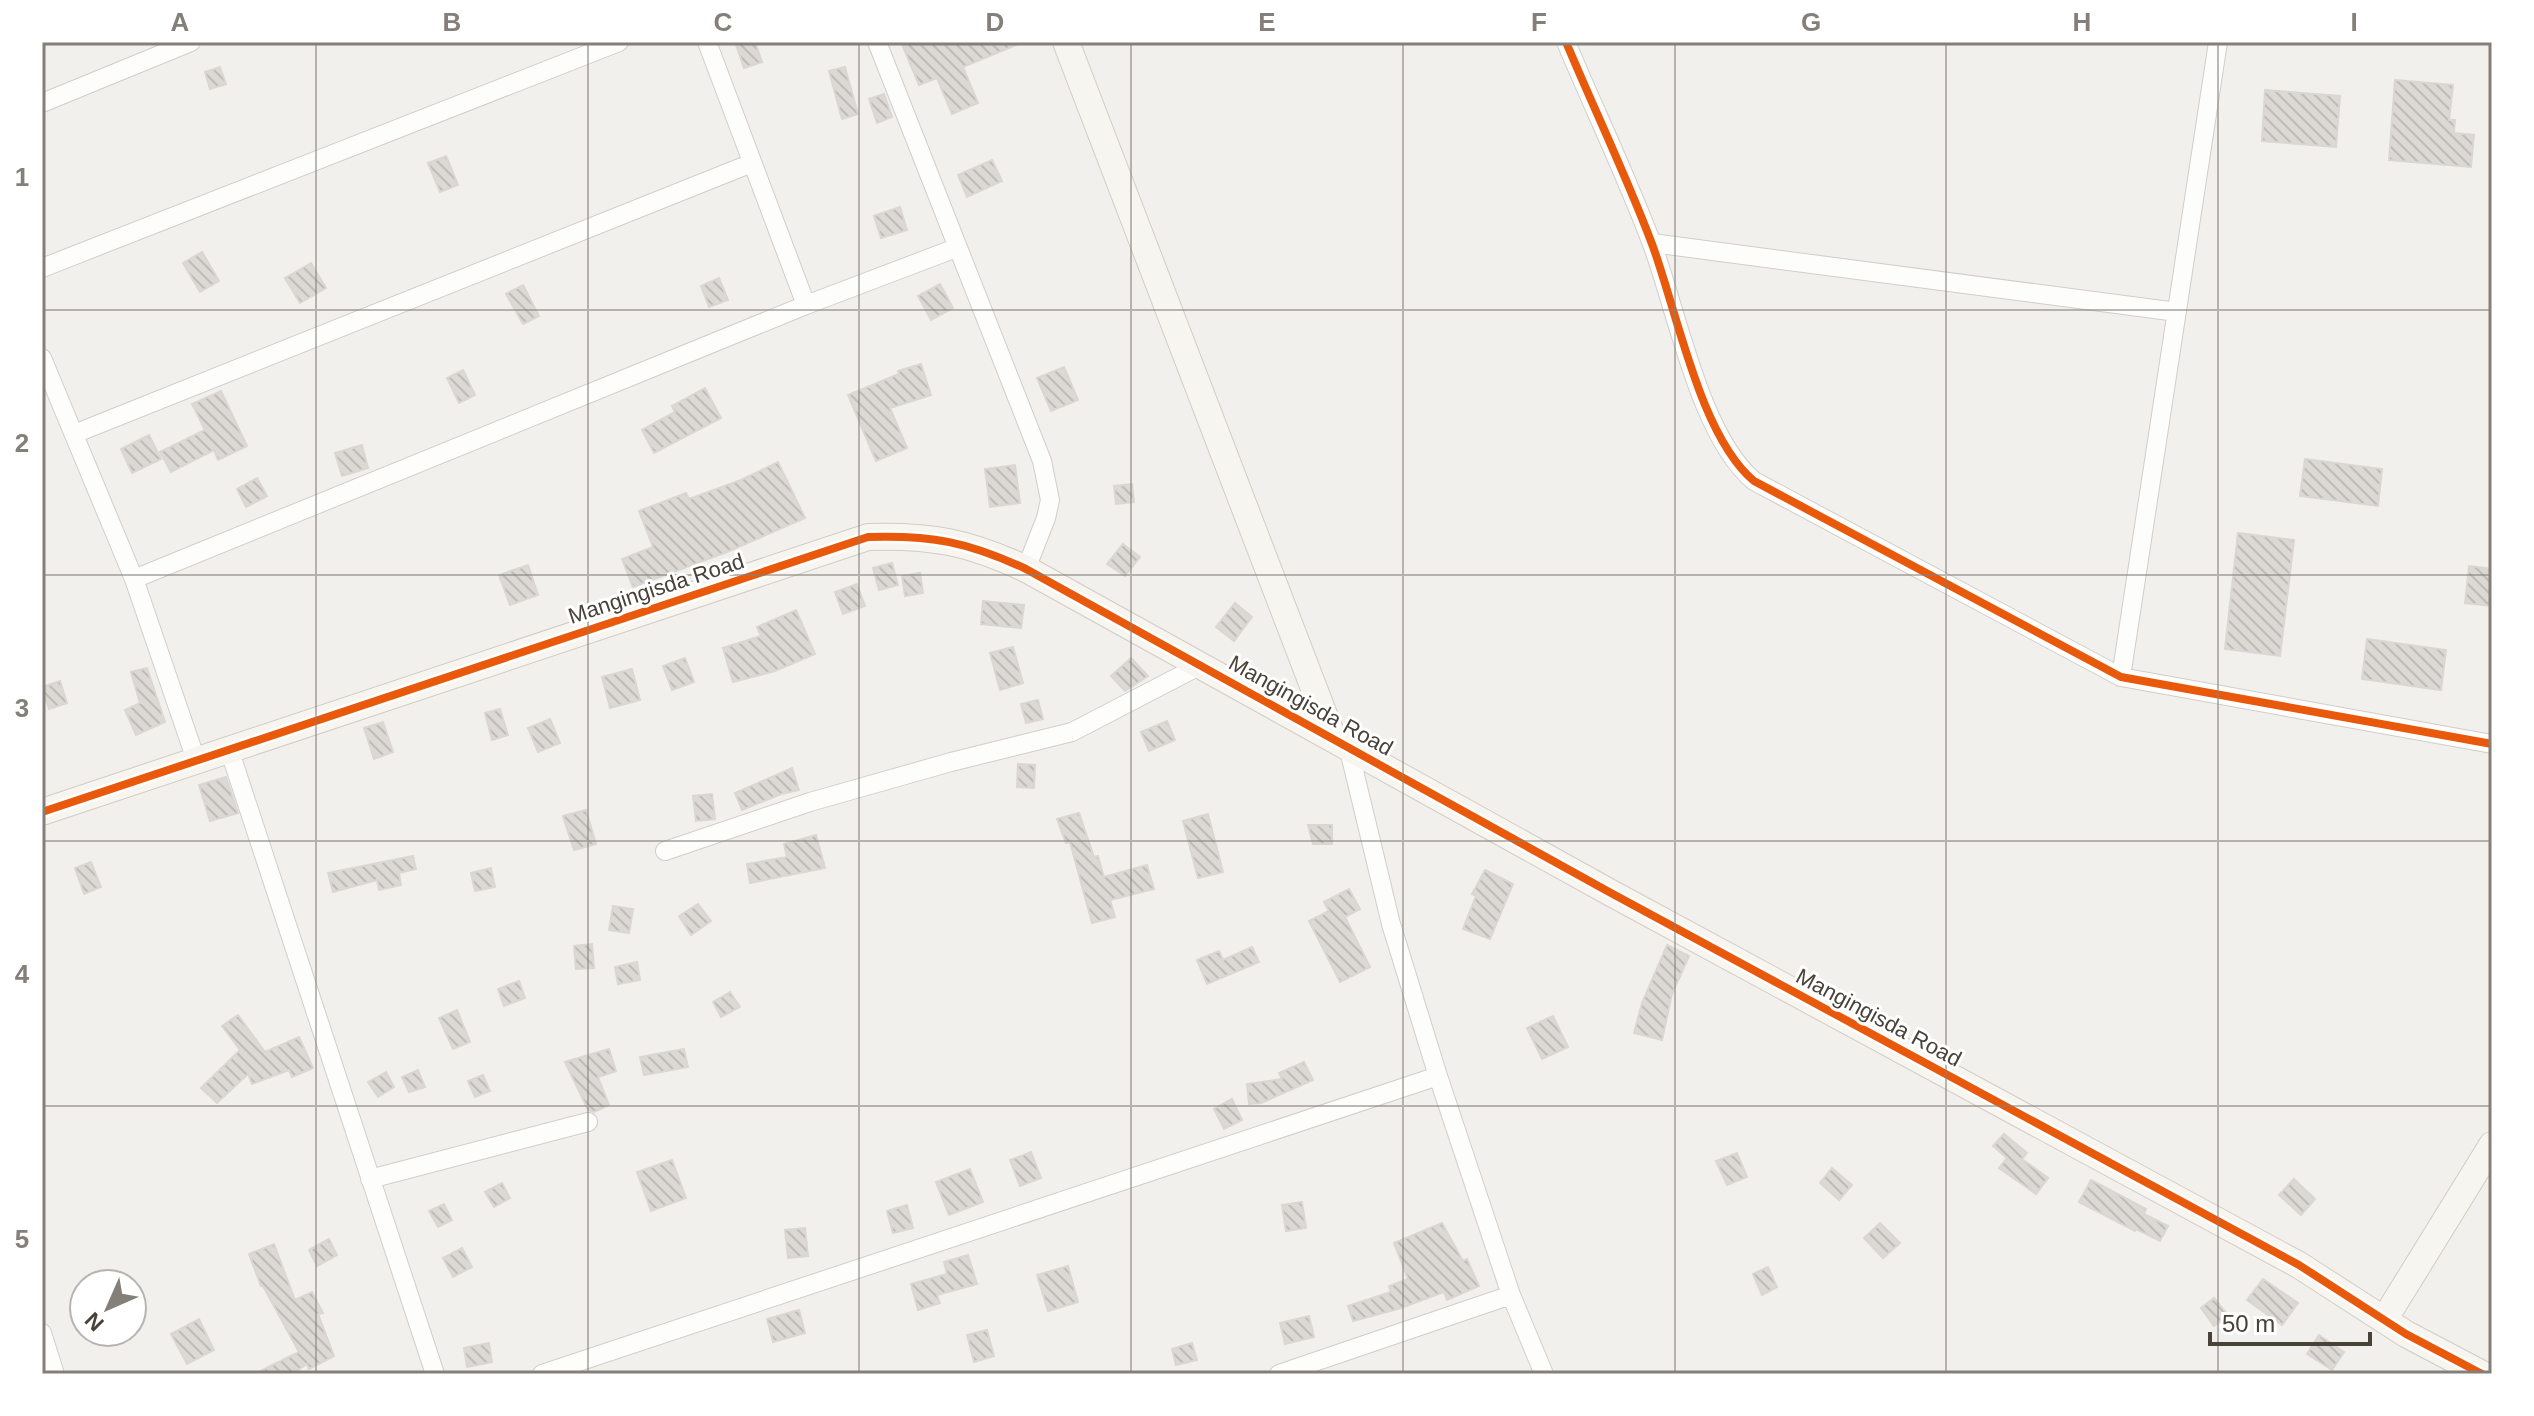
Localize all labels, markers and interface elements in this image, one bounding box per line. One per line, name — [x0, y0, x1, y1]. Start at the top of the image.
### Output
text: A — [171, 7, 190, 37]
text: B — [443, 7, 461, 37]
text: C — [714, 7, 733, 37]
text: D — [986, 7, 1004, 37]
text: E — [1258, 7, 1276, 37]
text: F — [1531, 7, 1547, 37]
text: G — [1801, 7, 1821, 37]
text: H — [2073, 7, 2091, 37]
text: I — [2350, 7, 2358, 37]
text: 1 — [15, 162, 29, 192]
text: 2 — [15, 428, 29, 458]
street label: Mangingisda Road — [565, 548, 747, 629]
street label: Mangingisda Road — [1224, 650, 1397, 761]
text: 3 — [15, 693, 29, 723]
text: 4 — [15, 959, 30, 989]
street label: Mangingisda Road — [1792, 963, 1966, 1072]
text: 5 — [15, 1224, 29, 1254]
north arrow — [68, 1268, 148, 1348]
scale bar — [2210, 1296, 2370, 1346]
text: N — [80, 1307, 109, 1336]
text: 50 m — [2222, 1310, 2275, 1337]

